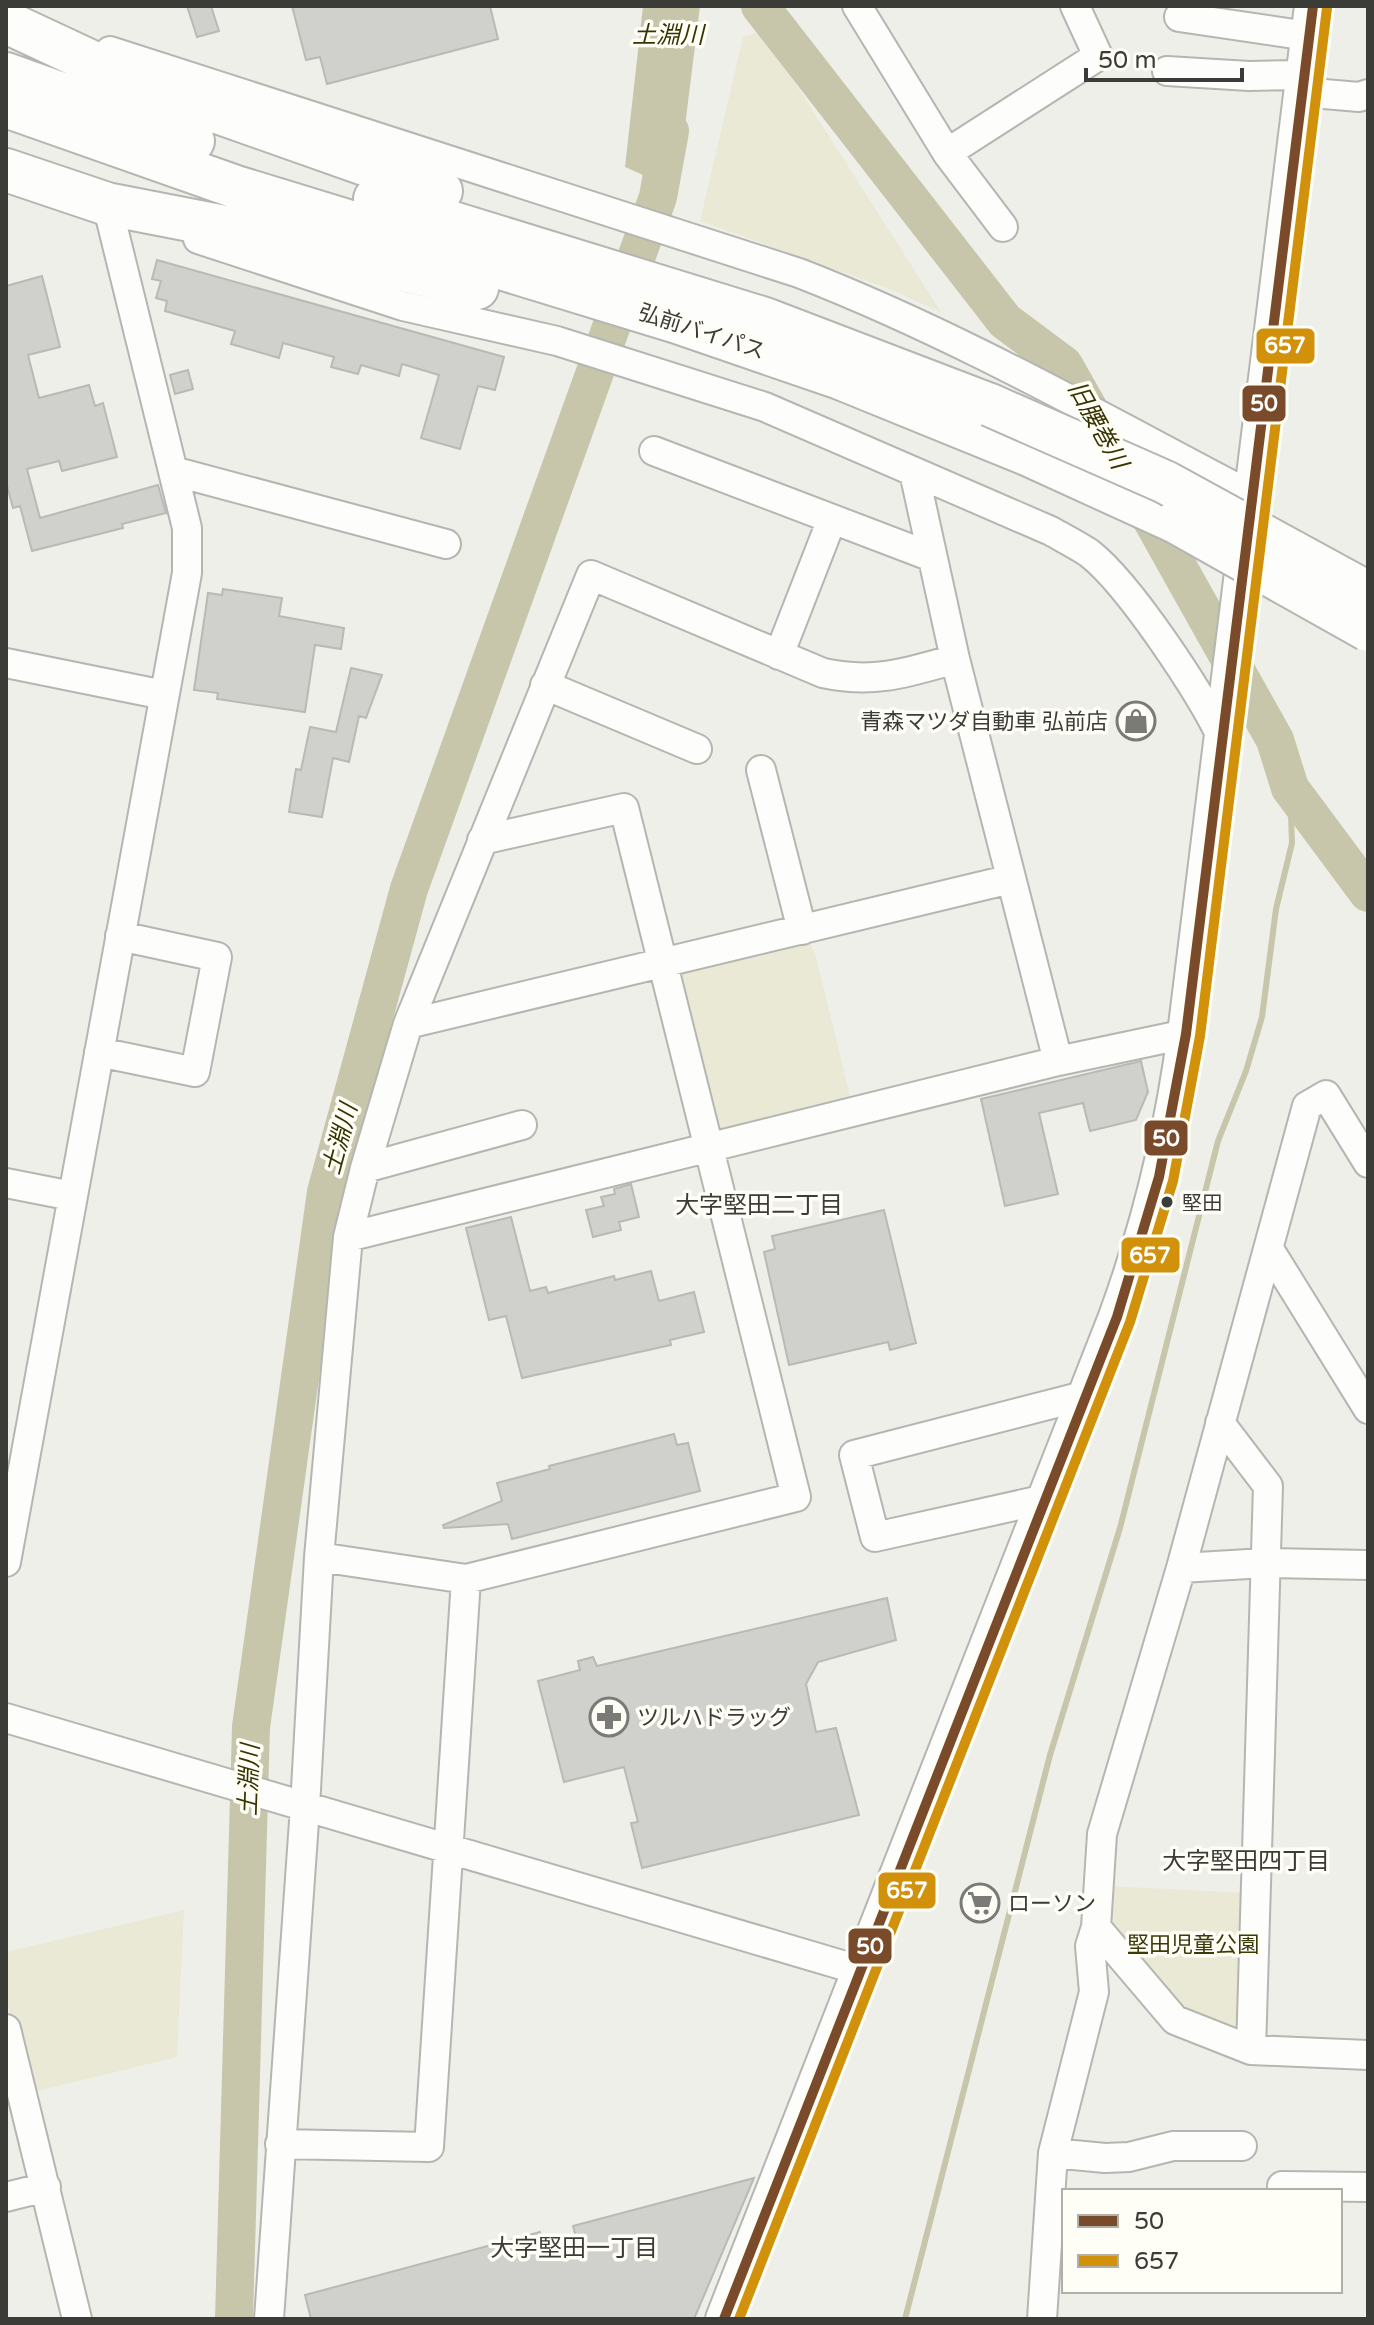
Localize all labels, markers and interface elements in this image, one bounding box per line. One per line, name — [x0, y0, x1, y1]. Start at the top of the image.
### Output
water label: 土淵川 — [632, 21, 707, 50]
scale bar — [1086, 32, 1242, 82]
text: 50 m — [1098, 46, 1156, 75]
street label: 弘前バイパス — [635, 299, 768, 365]
line badge: 657 — [1255, 327, 1316, 365]
text: 657 — [1264, 333, 1306, 359]
water label: 旧腰巻川 — [1062, 376, 1135, 477]
line badge: 50 — [1241, 384, 1287, 423]
text: 50 — [1250, 391, 1278, 417]
shop icon: 青森マツダ自動車 弘前店 — [1115, 700, 1157, 742]
place label: 青森マツダ自動車 弘前店 — [860, 709, 1108, 735]
water label: 土淵川 — [317, 1098, 365, 1178]
line badge: 50 — [1143, 1119, 1189, 1157]
text: 50 — [1152, 1126, 1180, 1152]
district label: 大字堅田二丁目 — [675, 1191, 843, 1220]
place label: 堅田 — [1182, 1192, 1222, 1216]
marker: 堅田 — [1159, 1194, 1175, 1210]
line badge: 657 — [1120, 1236, 1181, 1274]
text: 657 — [1129, 1243, 1171, 1269]
pharmacy icon: ツルハドラッグ — [588, 1696, 630, 1738]
place label: ツルハドラッグ — [637, 1705, 791, 1731]
water label: 土淵川 — [234, 1741, 265, 1817]
district label: 大字堅田四丁目 — [1162, 1847, 1330, 1876]
line badge: 657 — [877, 1871, 937, 1910]
text: 657 — [886, 1878, 928, 1904]
supermarket icon: ローソン — [959, 1882, 1001, 1924]
place label: ローソン — [1008, 1891, 1096, 1917]
line badge: 50 — [847, 1927, 893, 1965]
park label: 堅田児童公園 — [1127, 1932, 1259, 1958]
text: 50 — [856, 1934, 884, 1960]
legend — [1062, 2189, 1342, 2293]
text: 50 — [1134, 2207, 1164, 2236]
district label: 大字堅田一丁目 — [490, 2234, 658, 2263]
text: 657 — [1134, 2247, 1179, 2276]

